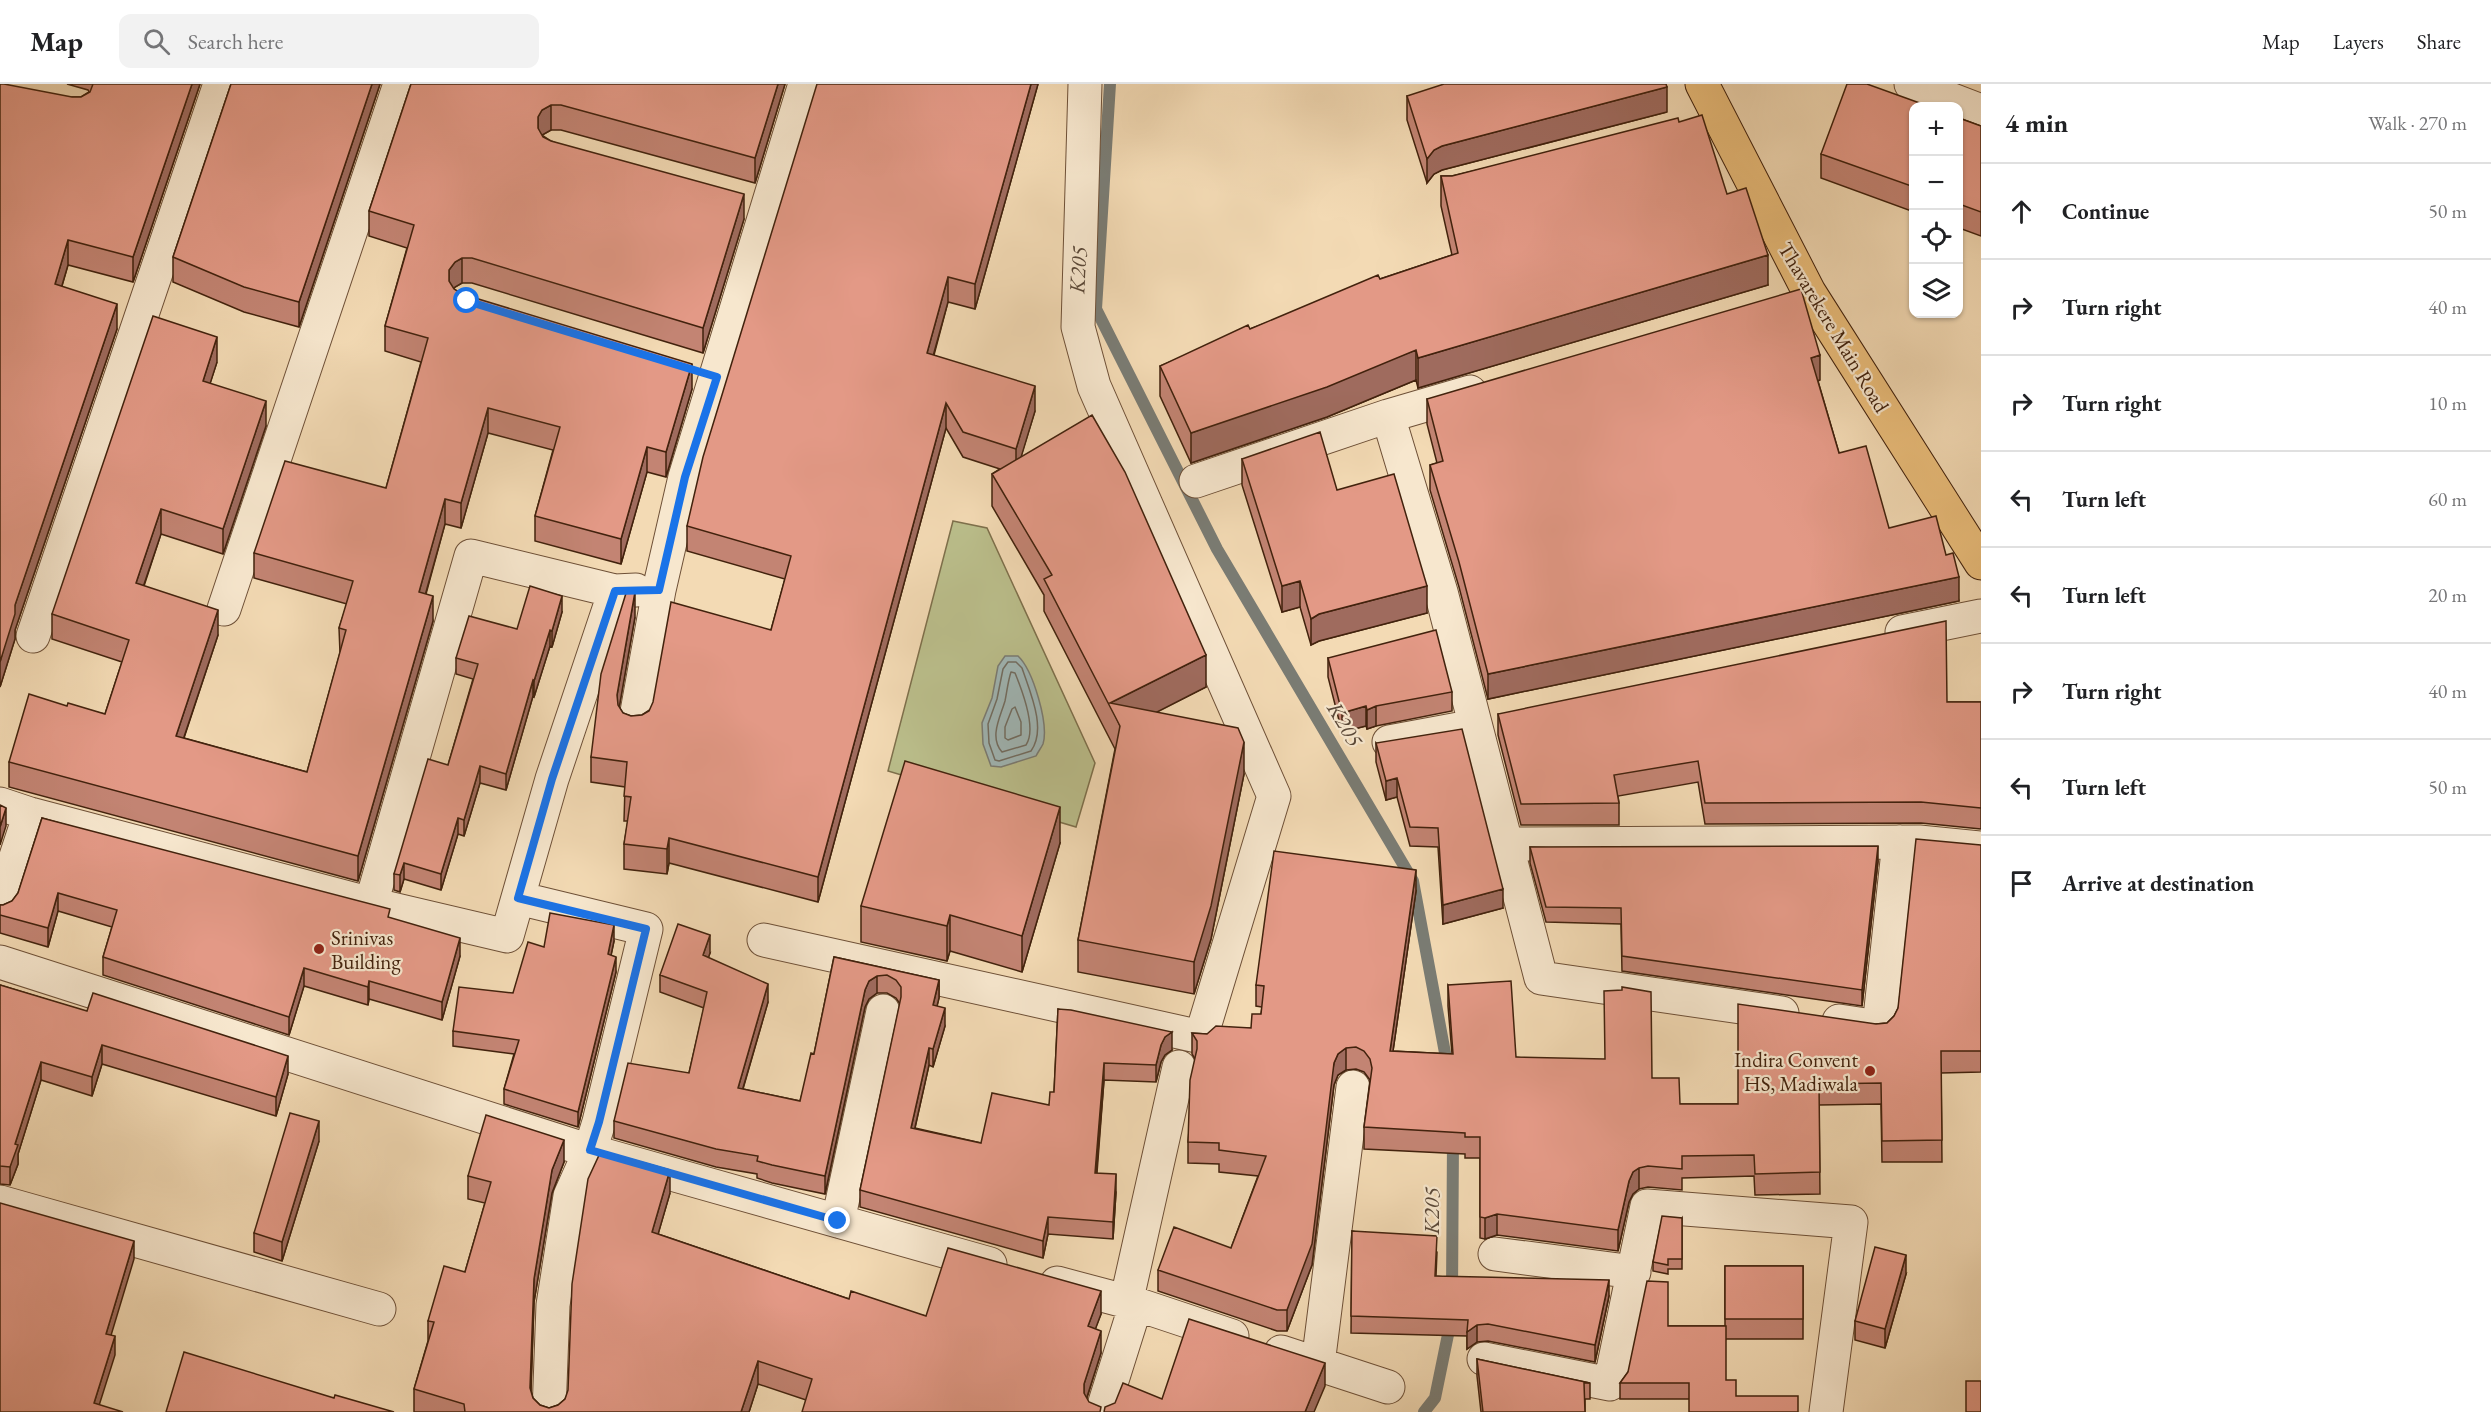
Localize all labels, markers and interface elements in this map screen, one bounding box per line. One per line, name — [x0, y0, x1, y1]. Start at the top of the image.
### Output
search box — [119, 14, 539, 68]
text: Map — [30, 23, 83, 59]
icon: search — [140, 25, 173, 58]
text: Search here — [188, 27, 283, 56]
text: Map — [2262, 28, 2300, 55]
text: Layers — [2333, 28, 2384, 55]
text: Share — [2417, 28, 2461, 55]
map controls — [1909, 102, 1963, 318]
button: + — [1909, 102, 1963, 156]
text: 4 min — [2005, 106, 2068, 140]
text: Walk · 270 m — [2368, 110, 2467, 136]
button: − — [1909, 156, 1963, 210]
icon: ahead — [2005, 195, 2038, 228]
text: Continue — [2062, 197, 2149, 226]
text: 50 m — [2428, 198, 2467, 224]
button: locate — [1909, 210, 1963, 264]
street label: Thavarekere Main Road — [1772, 237, 1896, 417]
water label: K205 — [1062, 244, 1094, 295]
button: layers — [1909, 264, 1963, 318]
route start — [453, 287, 479, 313]
icon: right — [2005, 291, 2038, 324]
text: Turn right — [2062, 293, 2161, 322]
text: 40 m — [2428, 294, 2467, 320]
icon: right — [2005, 387, 2038, 420]
text: Turn right — [2062, 389, 2161, 418]
text: 10 m — [2428, 390, 2467, 416]
icon: left — [2005, 483, 2038, 516]
text: Turn left — [2062, 485, 2146, 514]
text: 60 m — [2428, 486, 2467, 512]
icon: left — [2005, 579, 2038, 612]
text: Turn left — [2062, 581, 2146, 610]
text: 20 m — [2428, 582, 2467, 608]
icon: right — [2005, 675, 2038, 708]
text: Turn right — [2062, 677, 2161, 706]
text: 40 m — [2428, 678, 2467, 704]
water label: K205 — [1320, 696, 1370, 753]
icon: left — [2005, 771, 2038, 804]
text: Turn left — [2062, 773, 2146, 802]
text: 50 m — [2428, 774, 2467, 800]
icon: arrive — [2005, 867, 2038, 900]
text: Arrive at destination — [2062, 869, 2254, 898]
place label: Srinivas Building — [331, 924, 401, 975]
marker: Srinivas Building — [312, 942, 326, 956]
place label: Indira Convent HS, Madiwala — [1734, 1046, 1859, 1097]
marker: Indira Convent HS, Madiwala — [1863, 1064, 1877, 1078]
water label: K205 — [1417, 1186, 1446, 1236]
route end — [824, 1207, 850, 1233]

